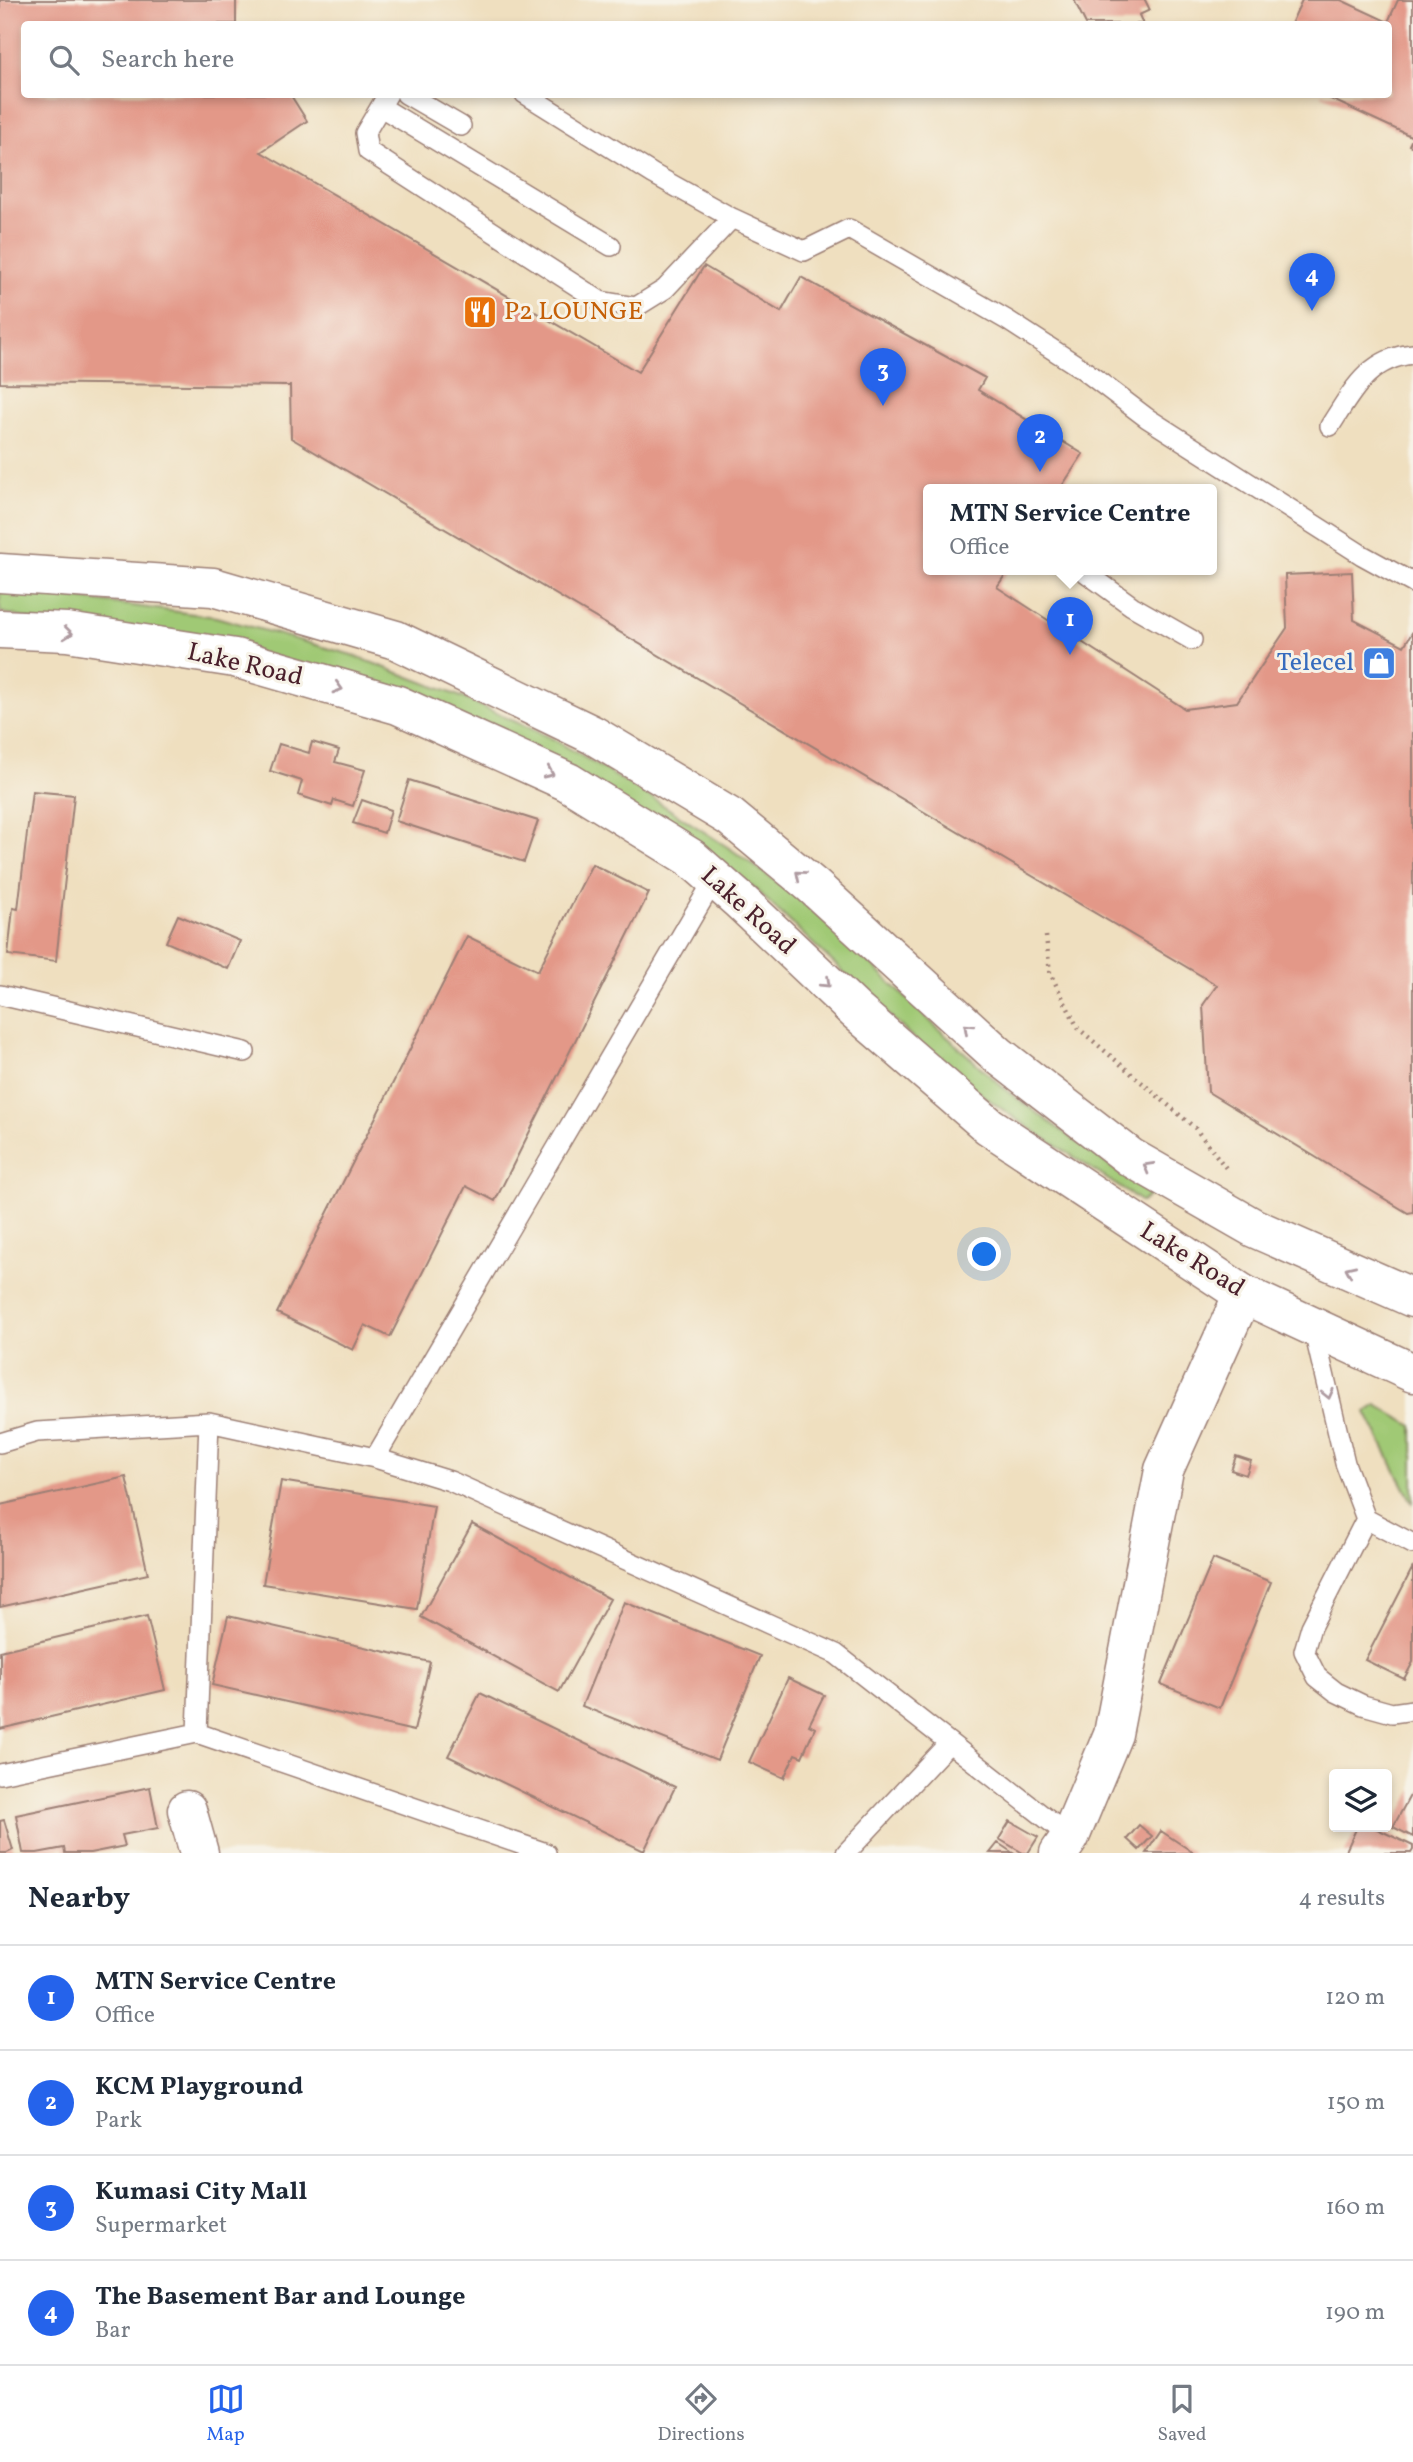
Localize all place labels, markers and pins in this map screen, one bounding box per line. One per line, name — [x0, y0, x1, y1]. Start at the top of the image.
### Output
pin: 4 — [1289, 253, 1335, 311]
restaurant icon: P2 LOUNGE — [461, 293, 499, 331]
place label: P2 LOUNGE — [504, 294, 643, 330]
pin: 3 — [860, 348, 906, 406]
pin: 2 — [1017, 414, 1063, 472]
pin: 1 — [1047, 597, 1093, 655]
shop icon: Telecel — [1360, 644, 1398, 682]
place label: Telecel — [1276, 645, 1354, 681]

